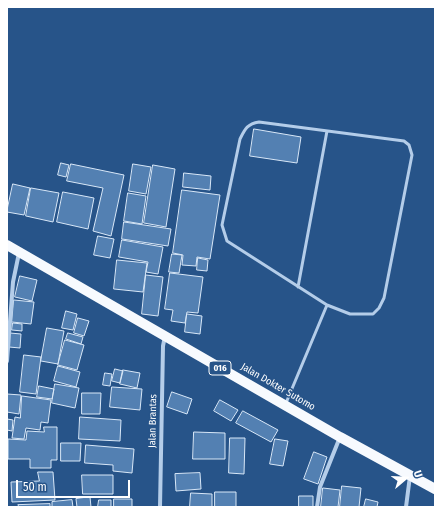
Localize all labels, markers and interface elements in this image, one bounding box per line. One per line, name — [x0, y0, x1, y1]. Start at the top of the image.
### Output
road number: 016 — [209, 361, 231, 375]
street label: Jalan Dokter Sutomo — [239, 361, 317, 413]
street label: Jalan Brantas — [147, 394, 159, 448]
north arrow — [386, 458, 426, 498]
text: U — [411, 469, 425, 479]
scale bar — [18, 472, 132, 498]
text: 50 m — [23, 480, 47, 494]

